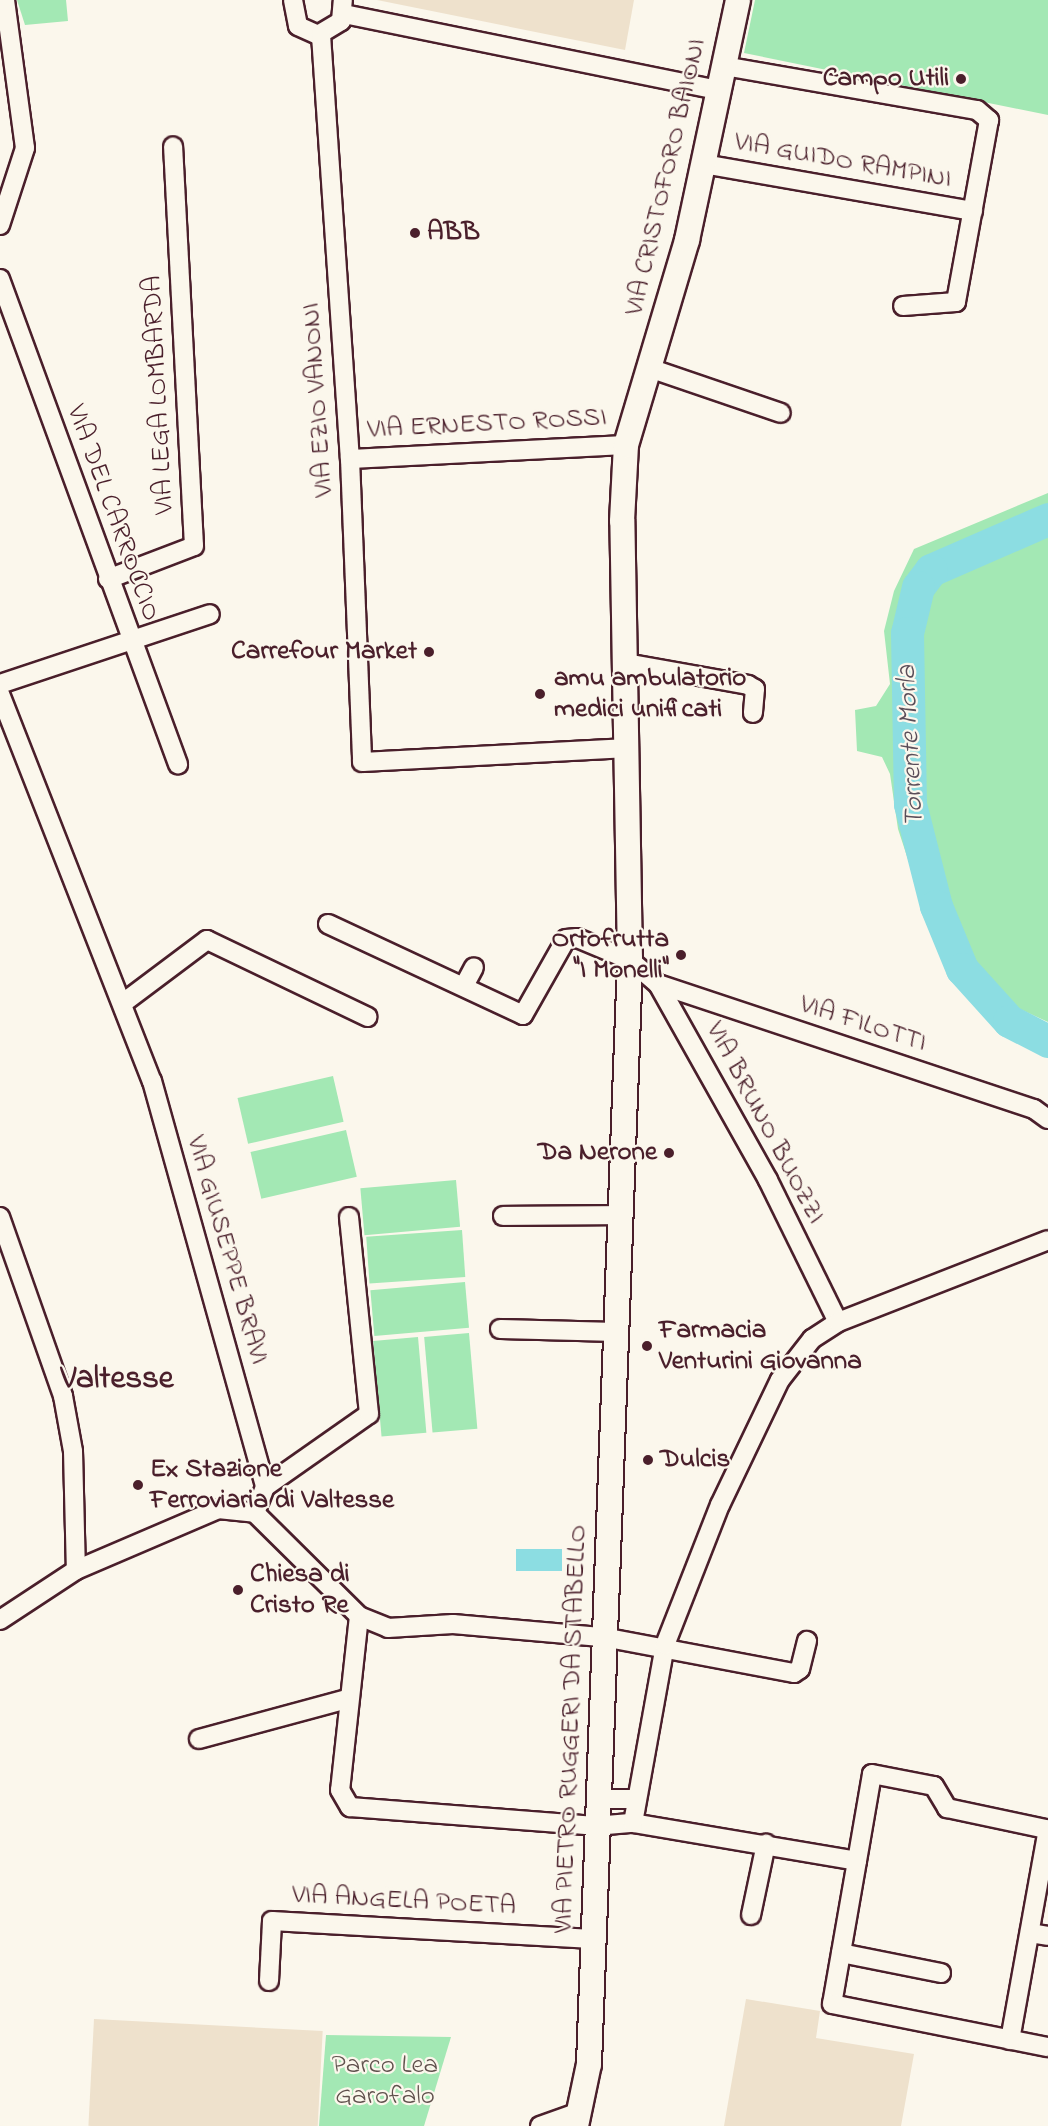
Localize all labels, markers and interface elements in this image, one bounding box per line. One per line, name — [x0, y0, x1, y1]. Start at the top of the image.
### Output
street label: VIA CRISTOFORO BAIONI — [618, 35, 714, 319]
place label: Campo Utili — [823, 63, 949, 95]
marker: Campo Utili — [954, 72, 968, 86]
street label: VIA GUIDO RAMPINI — [732, 126, 954, 196]
place label: ABB — [427, 217, 480, 249]
marker: ABB — [408, 226, 422, 240]
street label: VIA LEGA LOMBARDA — [137, 275, 181, 515]
street label: VIA EZIO VANONI — [295, 302, 341, 498]
street label: VIA DEL CARROCCIO — [59, 401, 167, 625]
street label: VIA ERNESTO ROSSI — [367, 402, 607, 446]
place label: Carrefour Market — [231, 636, 417, 668]
marker: Carrefour Market — [422, 645, 436, 659]
place label: amu ambulatorio medici unificati — [554, 662, 746, 725]
water label: Torrente Morla — [891, 664, 933, 828]
marker: amu ambulatorio medici unificati — [531, 685, 549, 703]
place label: Ortofrutta "I Monelli" — [552, 923, 669, 986]
marker: Ortofrutta "I Monelli" — [674, 948, 688, 962]
street label: VIA FILOTTI — [796, 988, 930, 1060]
street label: VIA BRUNO BUOZZI — [698, 1017, 832, 1229]
street label: VIA GIUSEPPE BRAVI — [179, 1132, 275, 1368]
place label: Da Nerone — [538, 1137, 657, 1169]
marker: Da Nerone — [662, 1146, 676, 1160]
place label: Farmacia Venturini Giovanna — [659, 1314, 862, 1377]
marker: Farmacia Venturini Giovanna — [640, 1339, 654, 1353]
district label: Valtesse — [60, 1360, 174, 1400]
place label: Dulcis — [660, 1444, 730, 1476]
place label: Ex Stazione Ferroviaria di Valtesse — [150, 1453, 394, 1516]
marker: Dulcis — [641, 1453, 655, 1467]
marker: Ex Stazione Ferroviaria di Valtesse — [131, 1478, 145, 1492]
street label: VIA PIETRO RUGGERI DA STABELLO — [548, 1524, 594, 1934]
place label: Chiesa di Cristo Re — [250, 1558, 350, 1621]
marker: Chiesa di Cristo Re — [231, 1583, 245, 1597]
street label: VIA ANGELA POETA — [291, 1879, 517, 1923]
park label: Parco Lea Garofalo — [332, 2049, 438, 2112]

